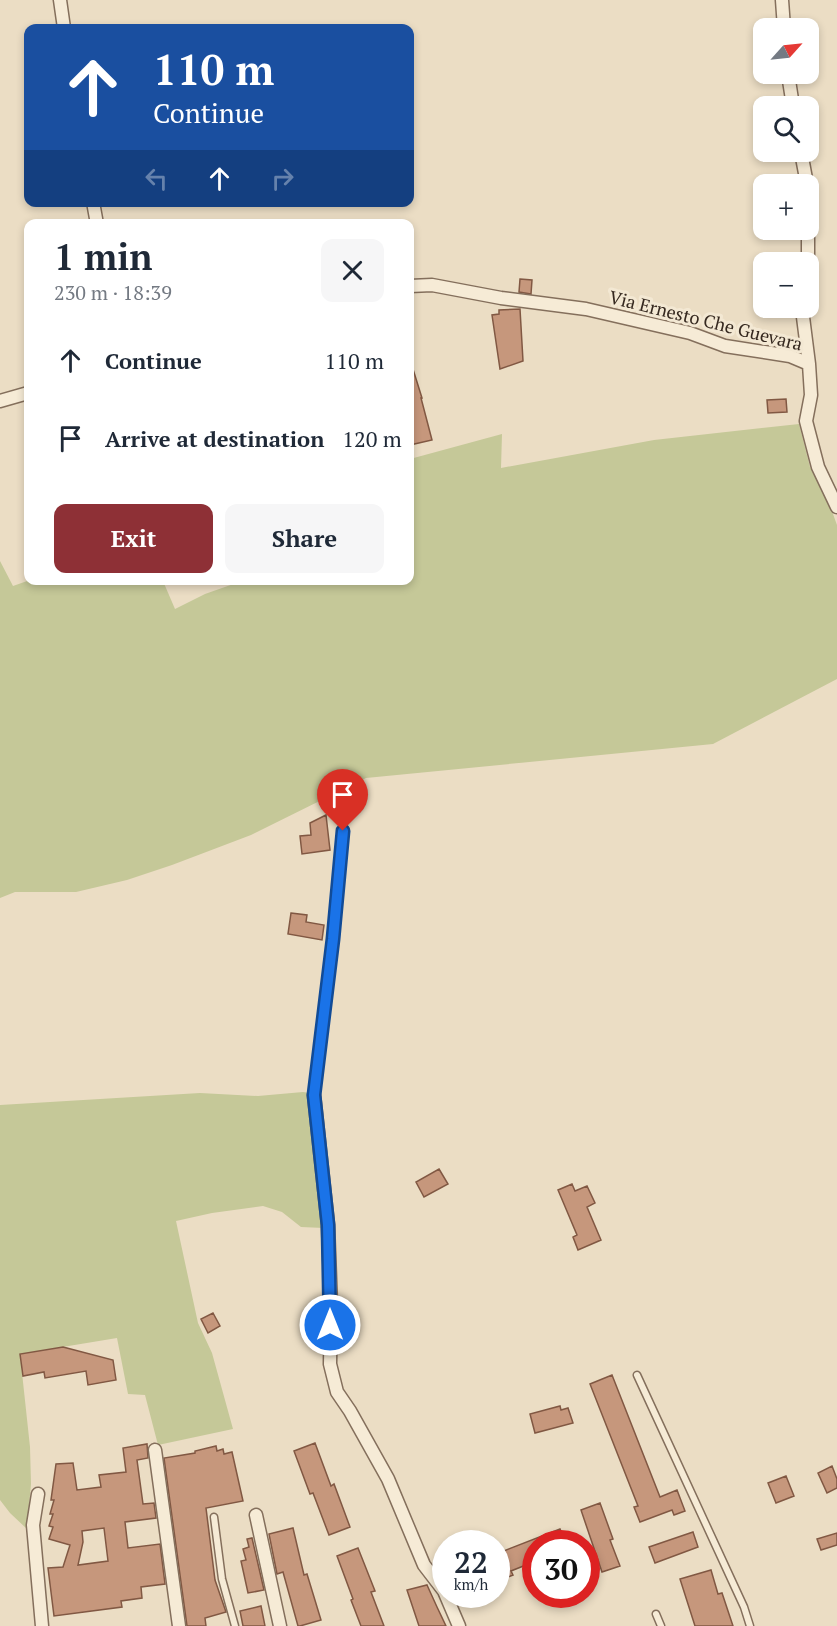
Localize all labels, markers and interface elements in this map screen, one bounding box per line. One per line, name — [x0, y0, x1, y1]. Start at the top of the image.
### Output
north arrow — [753, 18, 819, 84]
map controls — [753, 18, 819, 318]
text: 110 m — [153, 41, 274, 97]
icon: ahead — [54, 48, 132, 126]
text: Continue — [153, 95, 264, 131]
button: search — [753, 96, 819, 162]
icon: left — [140, 162, 173, 195]
icon: ahead — [203, 162, 236, 195]
icon: right — [266, 162, 299, 195]
button: + — [753, 174, 819, 240]
text: 1 min — [54, 233, 152, 280]
button: close — [321, 239, 384, 302]
button: − — [753, 252, 819, 318]
text: 230 m · 18:39 — [54, 279, 172, 306]
street label: Via Ernesto Che Guevara — [607, 284, 805, 356]
icon: ahead — [54, 344, 87, 377]
text: Continue — [105, 346, 202, 375]
text: 110 m — [324, 346, 384, 375]
icon: arrive — [54, 422, 87, 455]
text: Arrive at destination — [105, 424, 324, 453]
text: 120 m — [342, 424, 402, 453]
button: Exit — [54, 504, 213, 573]
button: Share — [225, 504, 384, 573]
pin — [317, 769, 368, 831]
icon: arrive — [326, 778, 359, 811]
position arrow — [298, 1293, 362, 1357]
speed limit sign: 30 — [522, 1530, 600, 1608]
text: 22 — [454, 1542, 488, 1582]
text: km/h — [454, 1574, 488, 1594]

